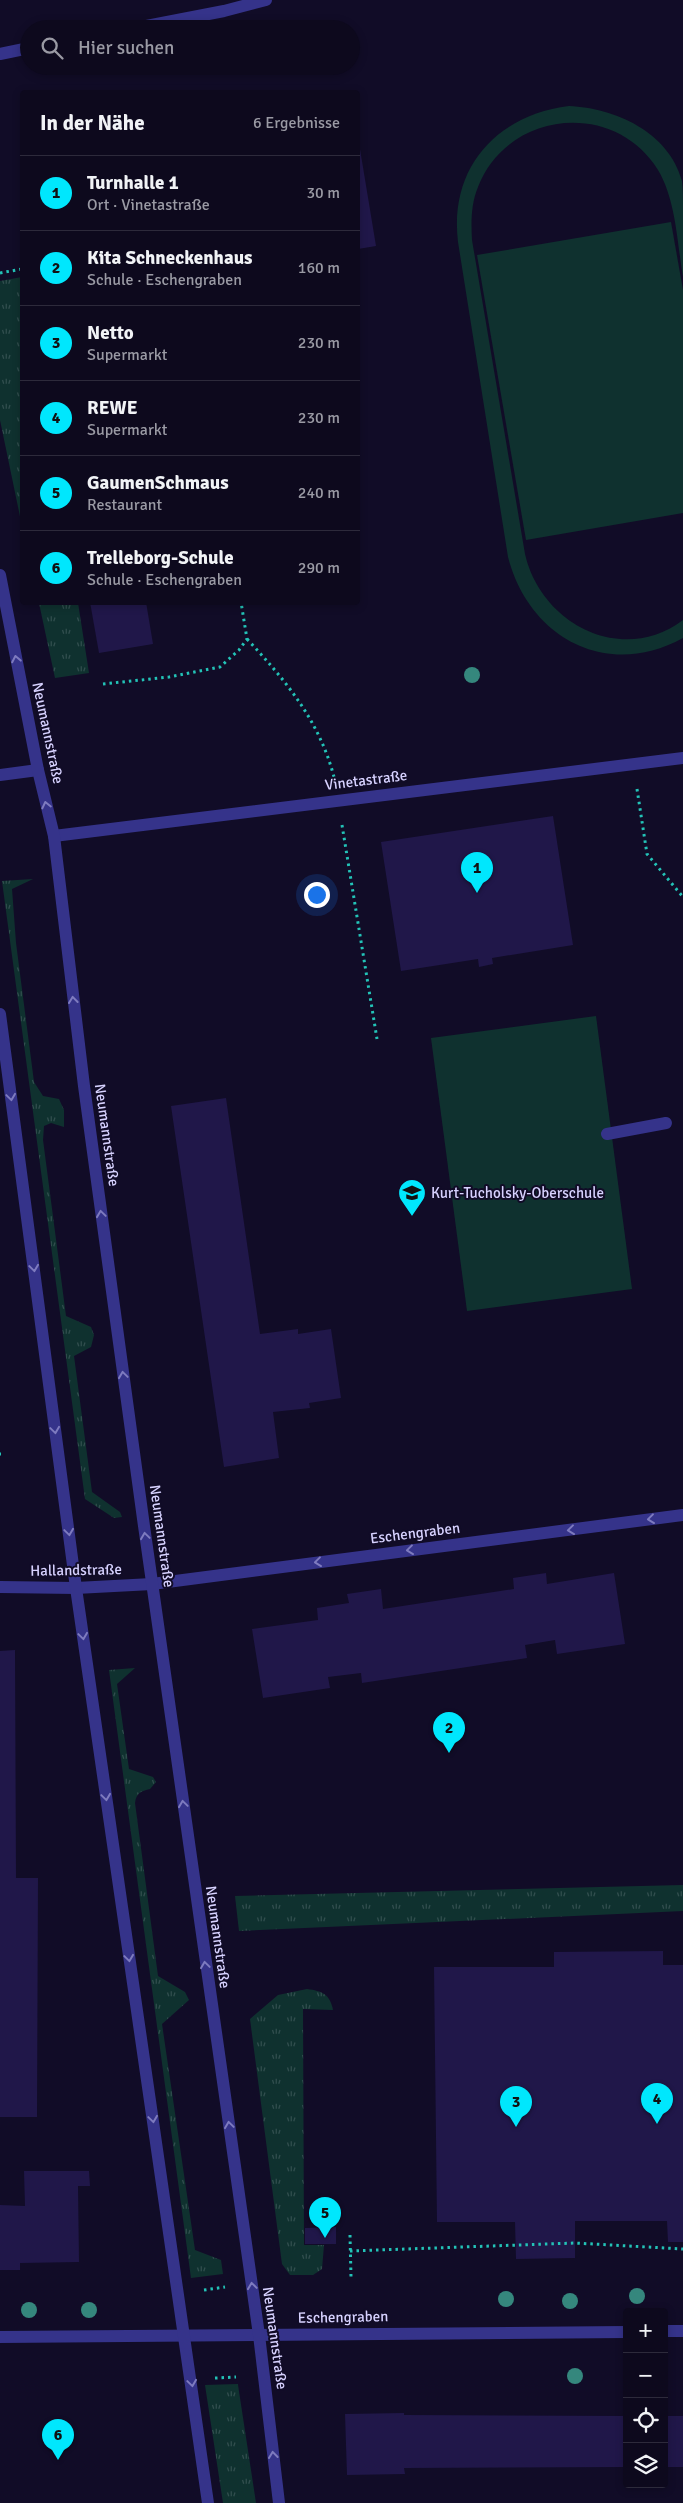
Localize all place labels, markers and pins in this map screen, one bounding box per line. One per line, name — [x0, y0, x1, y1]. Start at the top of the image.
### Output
pin: 1 — [461, 852, 493, 893]
school or university icon: Kurt-Tucholsky-Oberschule — [397, 1178, 427, 1217]
place label: Kurt-Tucholsky-Oberschule — [431, 1184, 604, 1202]
pin: 2 — [433, 1712, 465, 1753]
pin: 4 — [641, 2083, 673, 2124]
pin: 3 — [500, 2086, 532, 2127]
pin: 5 — [309, 2197, 341, 2238]
pin: 6 — [42, 2419, 74, 2460]

